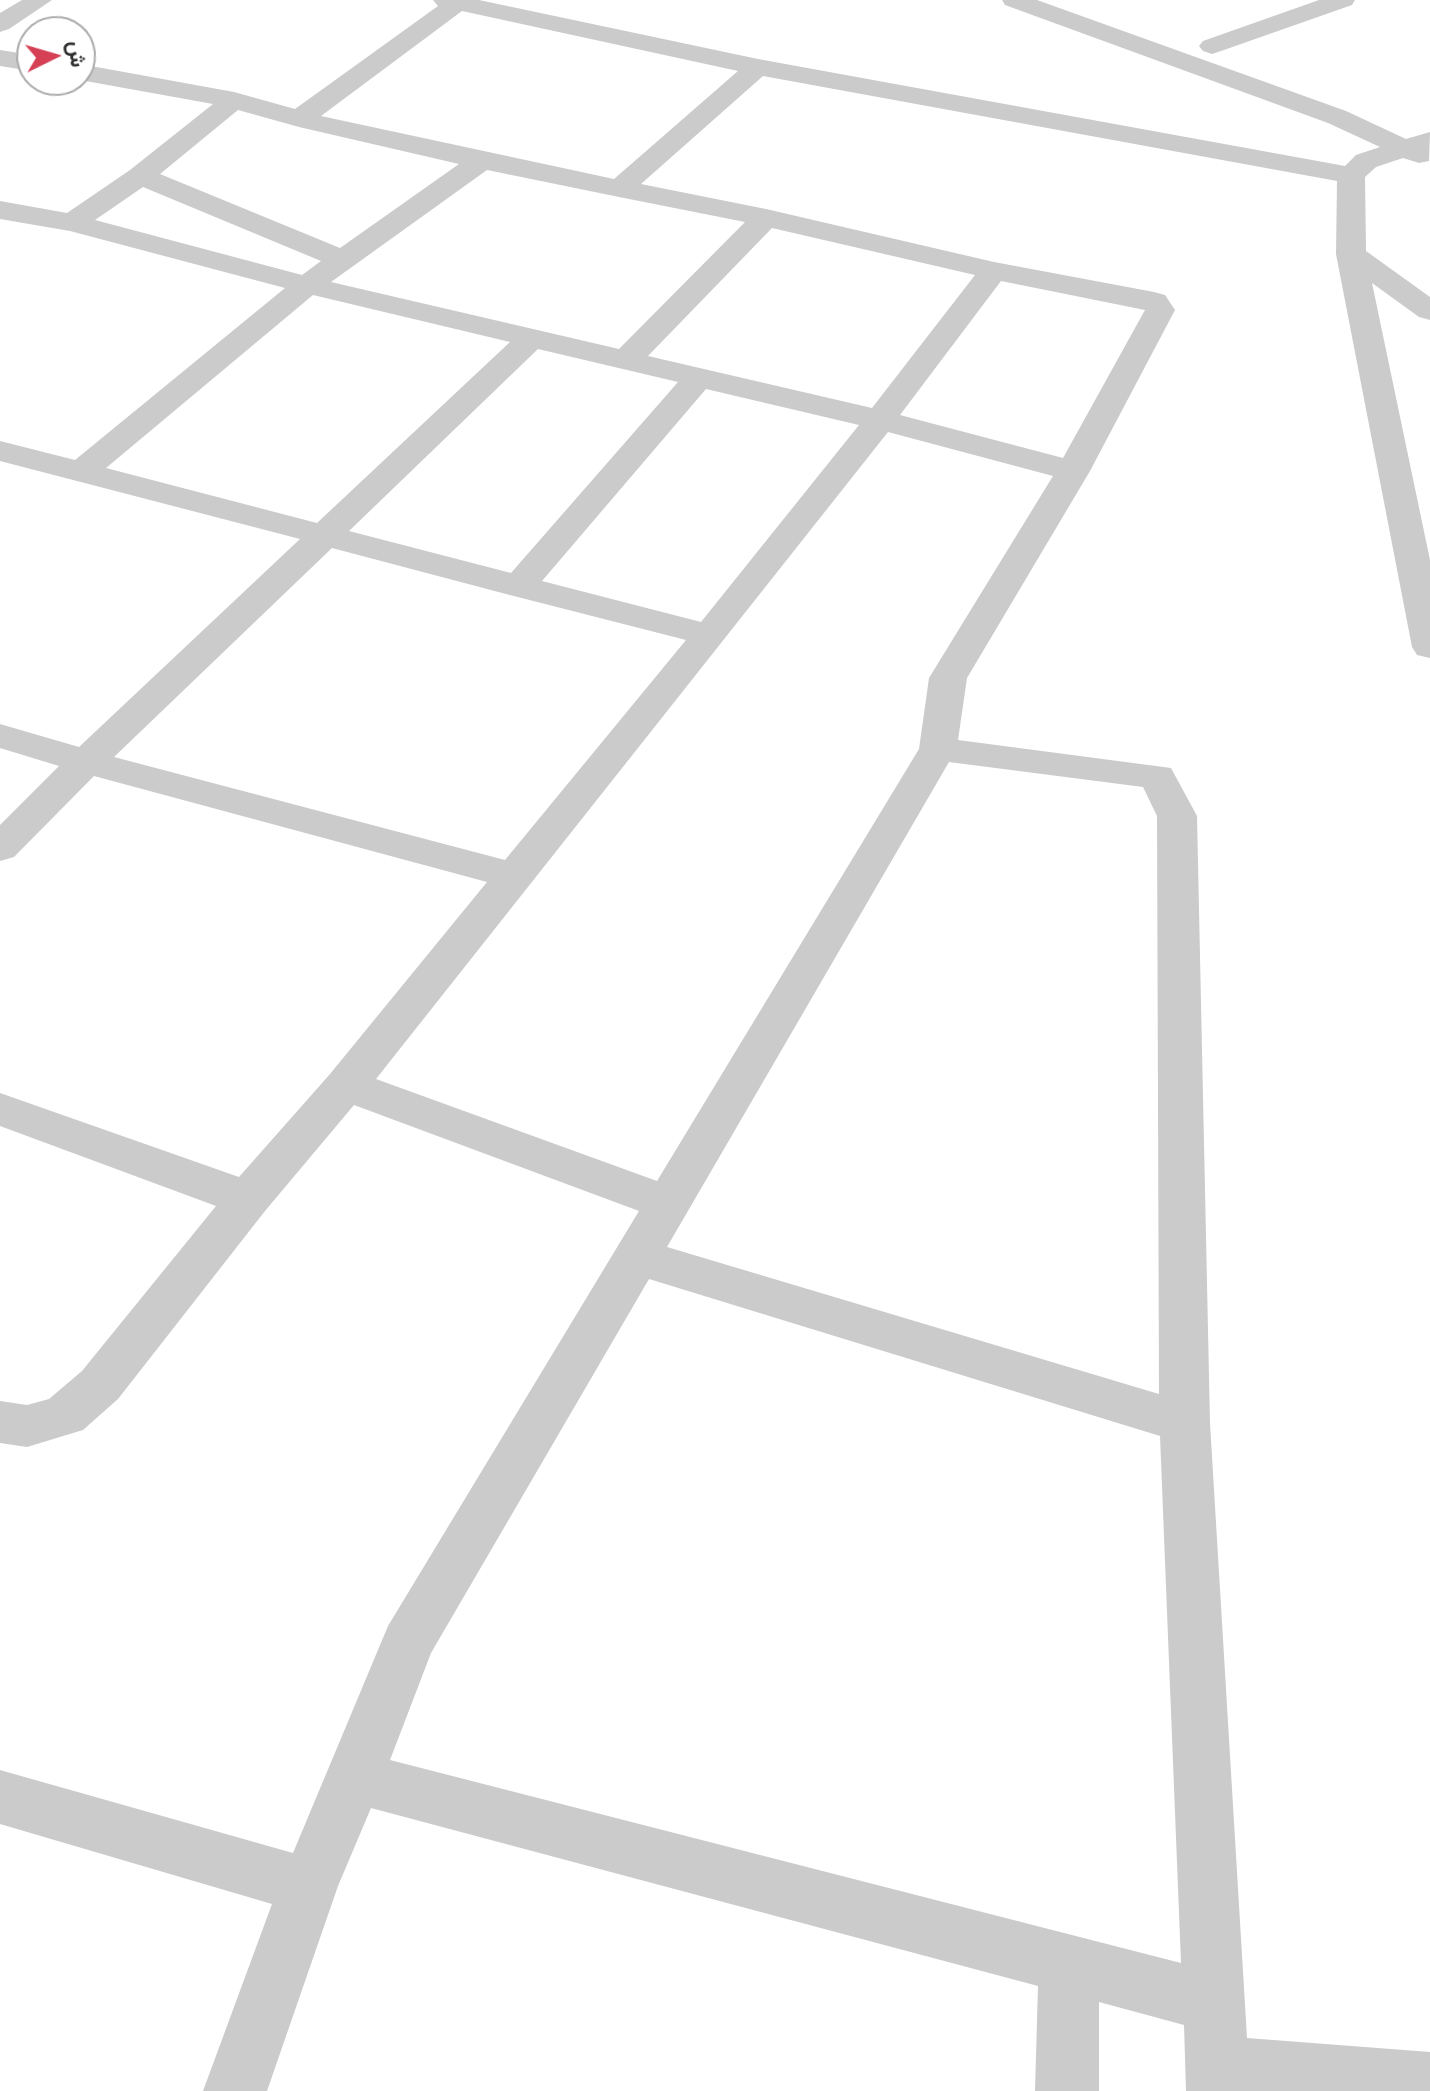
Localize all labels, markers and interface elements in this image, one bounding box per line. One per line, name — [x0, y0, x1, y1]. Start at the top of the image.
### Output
north arrow — [16, 16, 96, 96]
text: ش — [64, 40, 92, 68]

